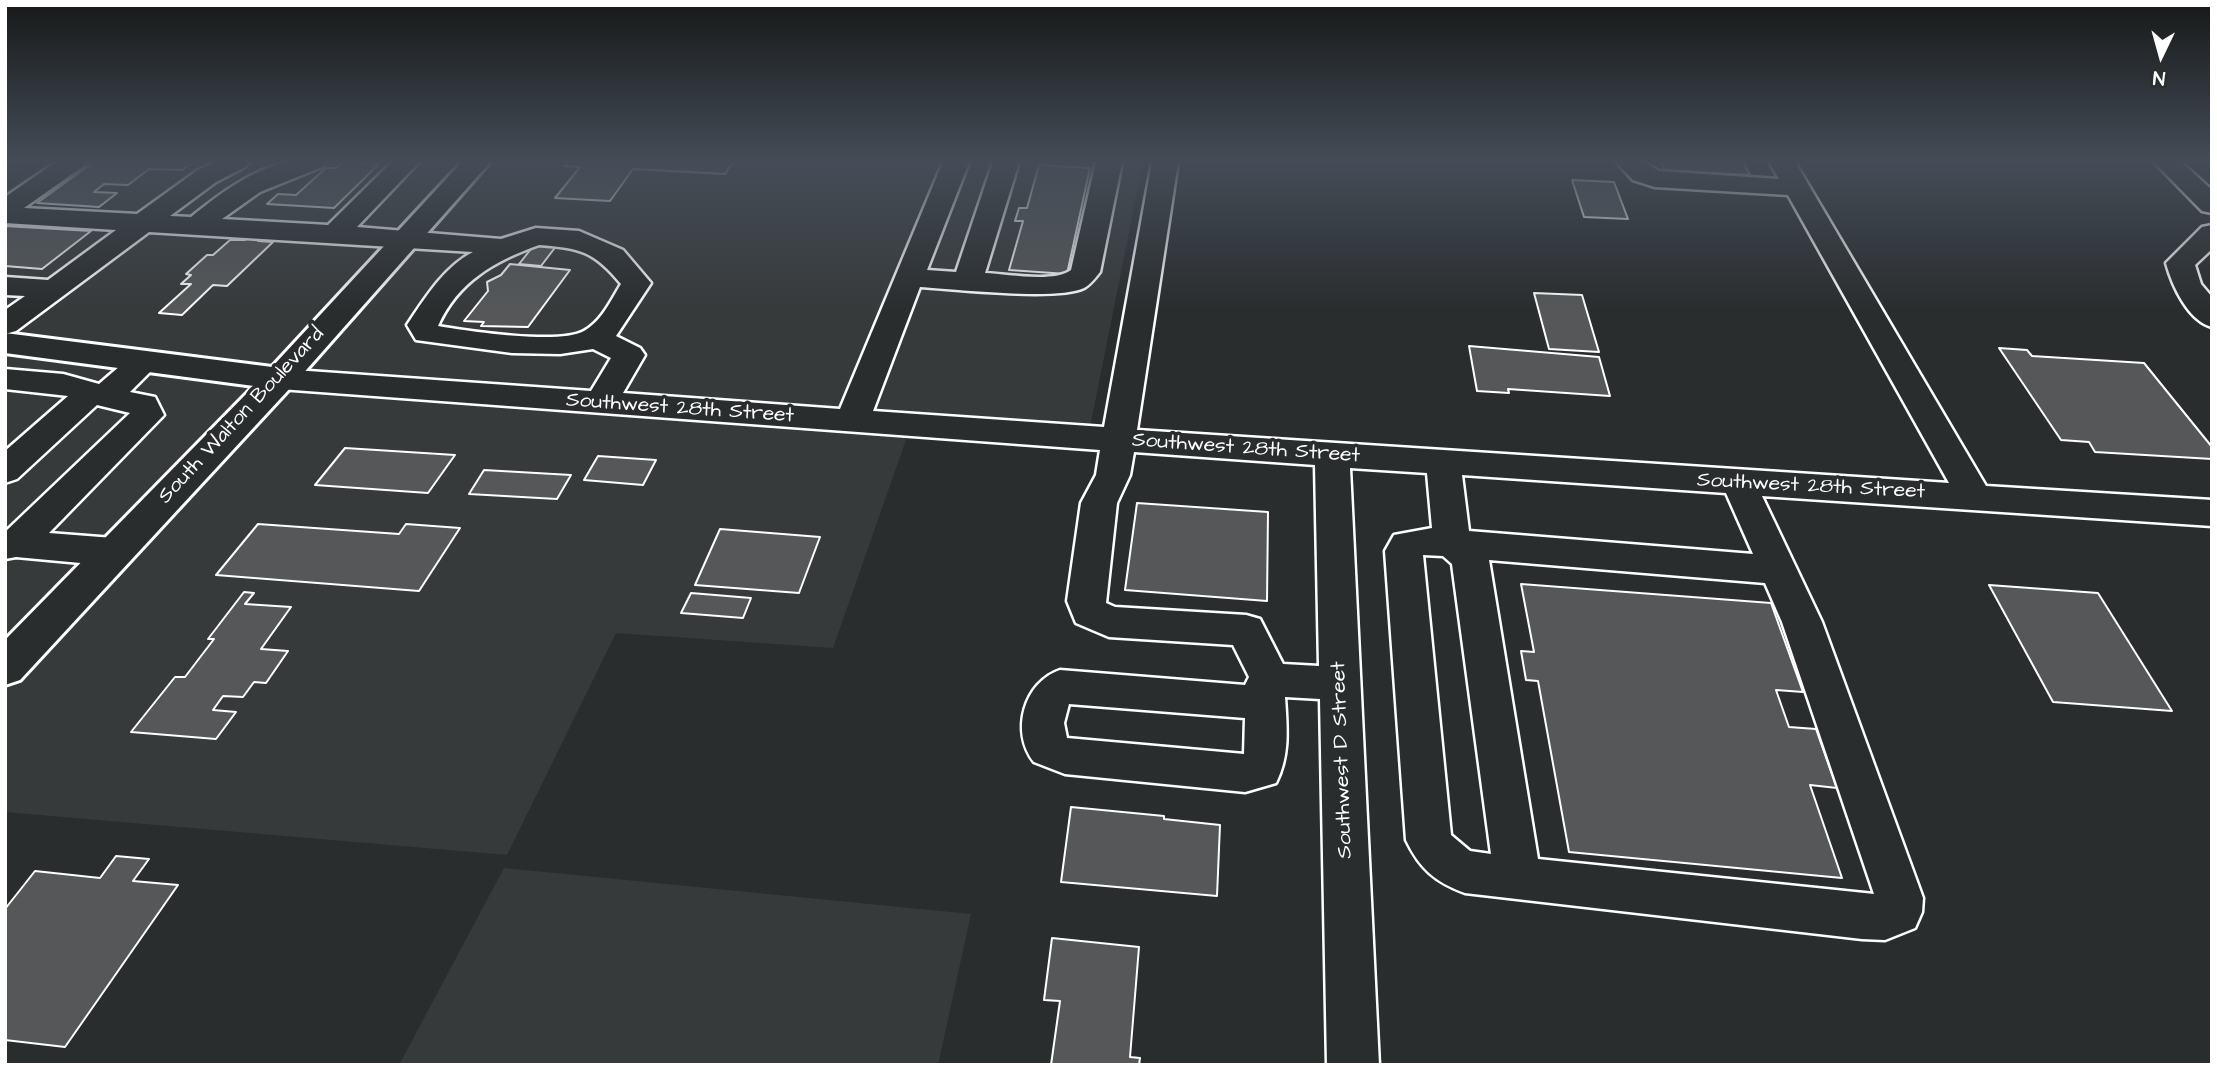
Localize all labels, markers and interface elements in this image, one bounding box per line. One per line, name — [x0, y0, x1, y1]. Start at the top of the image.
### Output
north arrow — [2126, 21, 2196, 91]
text: N — [2152, 63, 2166, 91]
street label: South Walton Boulevard — [154, 322, 330, 510]
street label: Southwest 28th Street — [565, 388, 795, 430]
street label: Southwest 28th Street — [1131, 428, 1361, 470]
street label: Southwest 28th Street — [1696, 468, 1926, 506]
street label: Southwest D Street — [1327, 661, 1359, 859]

